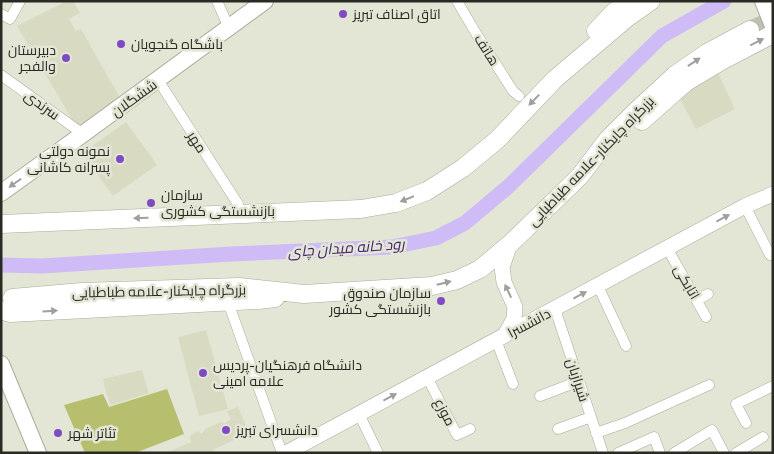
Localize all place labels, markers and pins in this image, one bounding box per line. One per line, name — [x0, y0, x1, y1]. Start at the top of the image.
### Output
place label: اتاق اصناف تبریز — [352, 1, 441, 27]
marker: اتاق اصناف تبریز — [337, 8, 349, 20]
place label: باشگاه گنجویان — [131, 31, 223, 57]
place label: دبیرستان والفجر — [8, 37, 56, 79]
marker: باشگاه گنجویان — [115, 38, 127, 50]
marker: دبیرستان والفجر — [60, 52, 72, 64]
place label: نمونه دولتی پسرانه کاشانی — [27, 138, 110, 180]
marker: نمونه دولتی پسرانه کاشانی — [114, 153, 126, 165]
place label: سازمان بازنشستگی کشوری — [161, 182, 275, 224]
marker: سازمان بازنشستگی کشوری — [145, 197, 157, 209]
place label: سازمان صندوق بازنشستگی کشور — [329, 280, 431, 322]
marker: سازمان صندوق بازنشستگی کشور — [435, 295, 447, 307]
place label: دانشگاه فرهنگیان-پردیس علامه امینی — [213, 352, 362, 394]
marker: دانشگاه فرهنگیان-پردیس علامه امینی — [197, 367, 209, 379]
place label: دانشسرای تبریز — [235, 417, 318, 443]
place label: تئاتر شهر — [67, 420, 116, 446]
marker: دانشسرای تبریز — [220, 424, 232, 436]
marker: تئاتر شهر — [52, 427, 64, 439]

